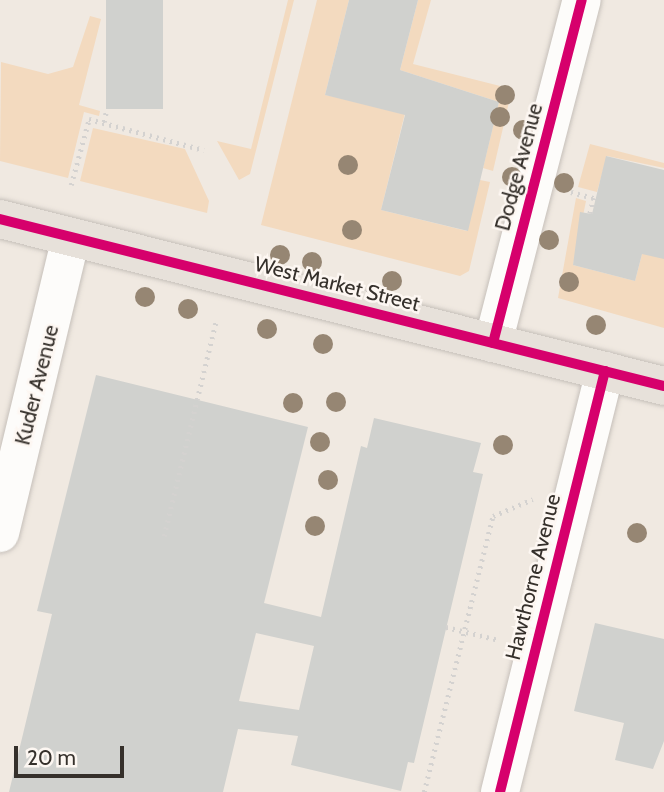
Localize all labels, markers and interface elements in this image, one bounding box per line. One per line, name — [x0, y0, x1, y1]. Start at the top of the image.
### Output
street label: Dodge Avenue — [490, 101, 548, 233]
street label: West Market Street — [252, 251, 422, 317]
street label: Kuder Avenue — [10, 322, 64, 448]
street label: Hawthorne Avenue — [500, 491, 566, 663]
scale bar — [18, 732, 128, 776]
text: 20 m — [27, 745, 76, 770]

